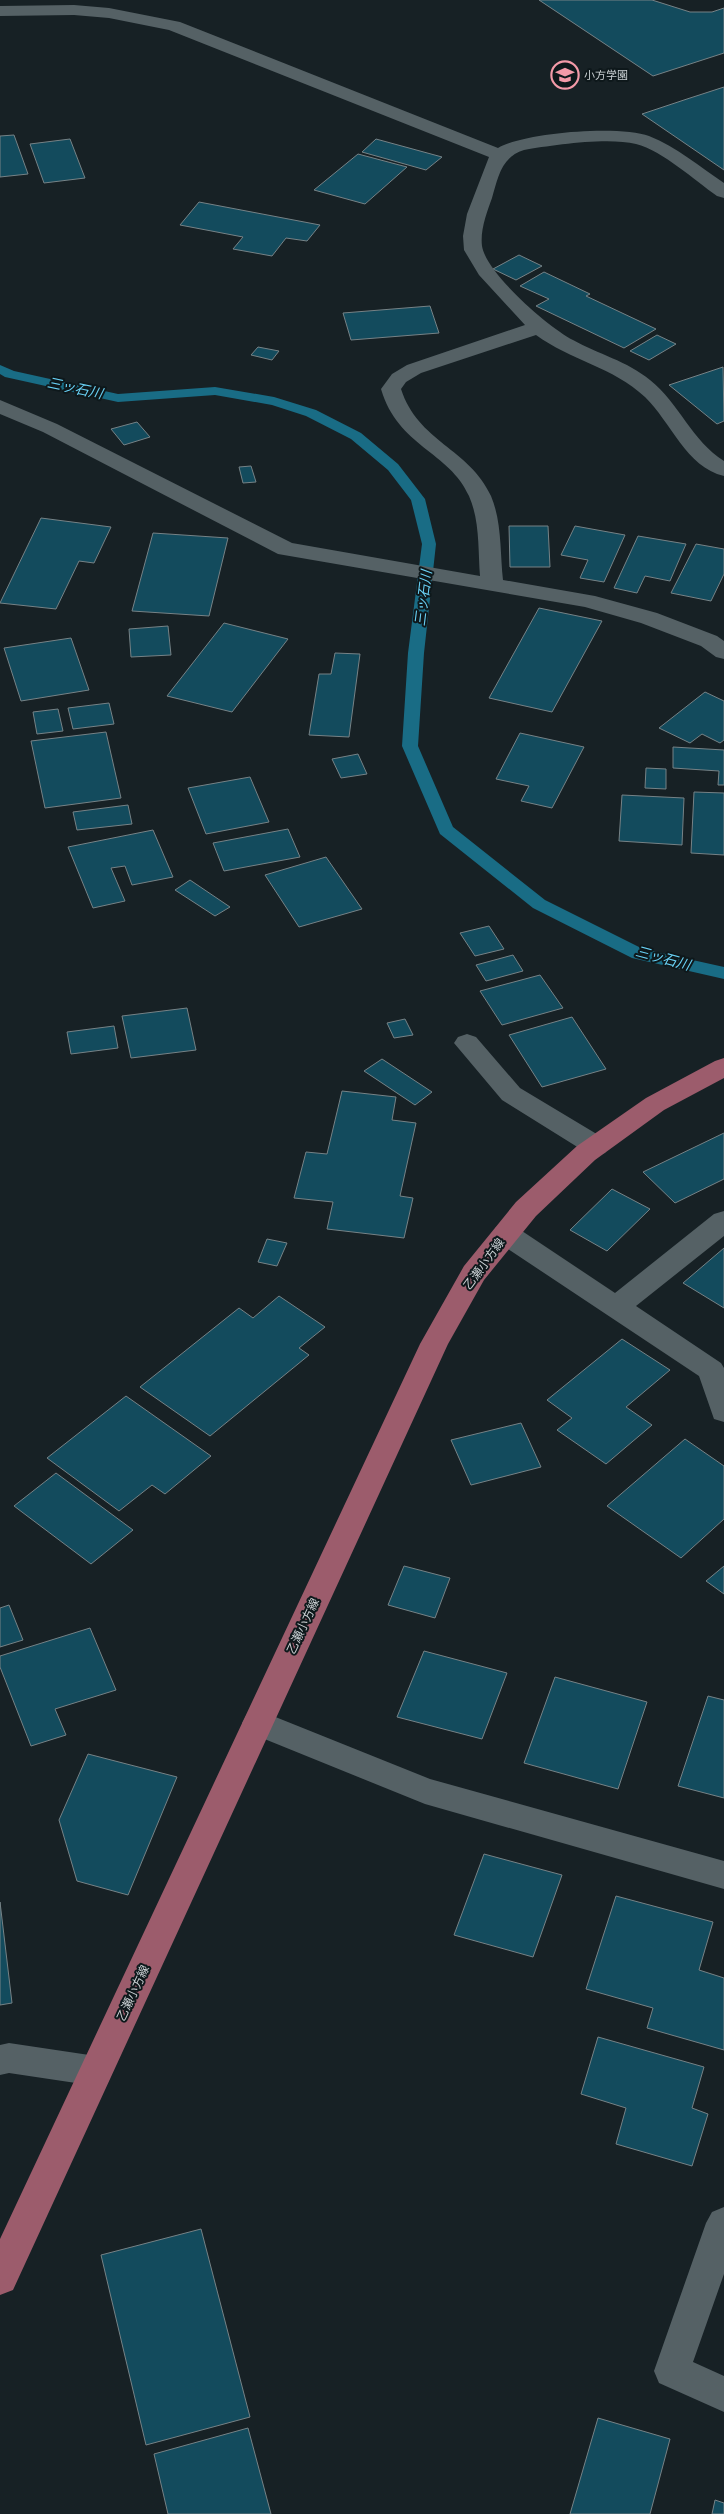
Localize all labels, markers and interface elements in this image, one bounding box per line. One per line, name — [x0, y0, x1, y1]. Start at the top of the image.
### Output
school or university icon: 小方学園 — [550, 60, 580, 90]
place label: 小方学園 — [584, 68, 628, 83]
water label: 三ッ石川 — [46, 373, 106, 404]
water label: 三ッ石川 — [411, 567, 437, 627]
water label: 三ッ石川 — [633, 942, 694, 975]
street label: 乙瀬小方線 — [460, 1235, 508, 1293]
street label: 乙瀬小方線 — [283, 1595, 323, 1657]
street label: 乙瀬小方線 — [113, 1962, 153, 2024]

